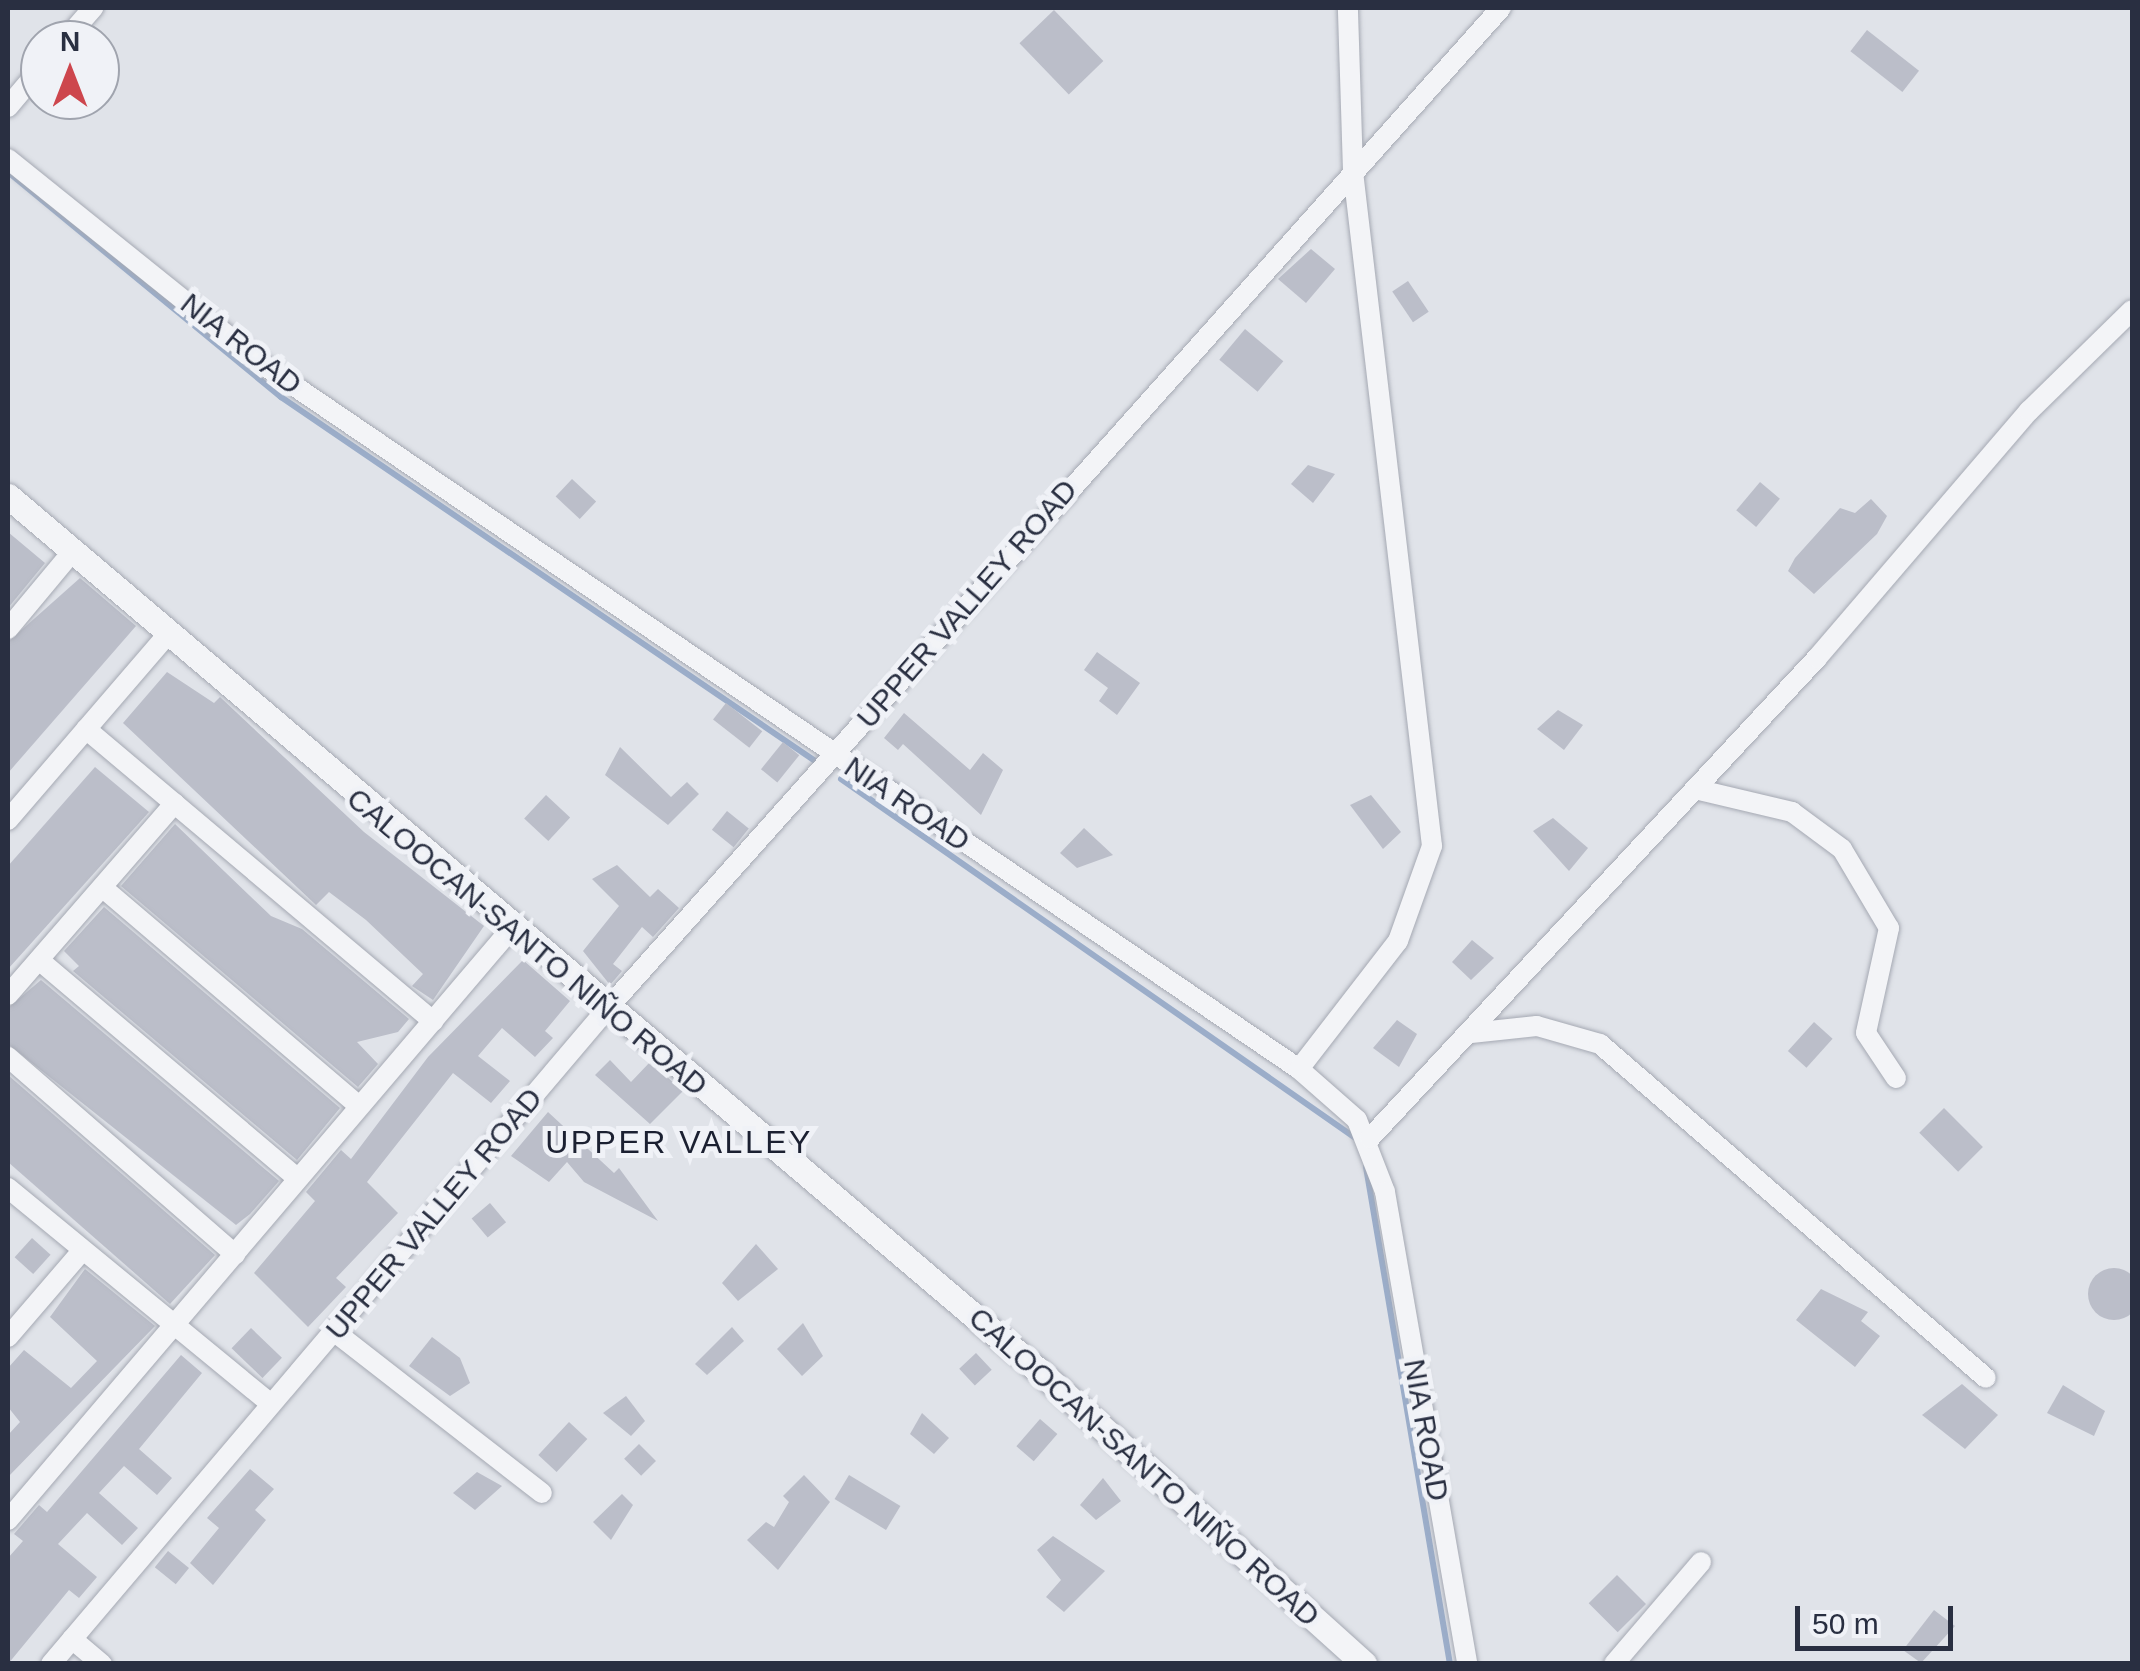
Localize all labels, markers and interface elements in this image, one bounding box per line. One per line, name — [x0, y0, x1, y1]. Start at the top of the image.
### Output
north arrow — [20, 20, 120, 120]
text: N — [60, 26, 80, 57]
street label: NIA ROAD — [173, 285, 309, 403]
street label: UPPER VALLEY ROAD — [849, 472, 1085, 736]
street label: NIA ROAD — [837, 749, 977, 859]
street label: CALOOCAN-SANTO NIÑO ROAD — [339, 781, 715, 1103]
street label: UPPER VALLEY ROAD — [318, 1081, 550, 1347]
district label: UPPER VALLEY — [545, 1123, 813, 1161]
street label: CALOOCAN-SANTO NIÑO ROAD — [961, 1300, 1327, 1634]
street label: NIA ROAD — [1396, 1355, 1456, 1505]
scale bar — [1800, 1586, 1958, 1648]
text: 50 m — [1812, 1607, 1879, 1640]

